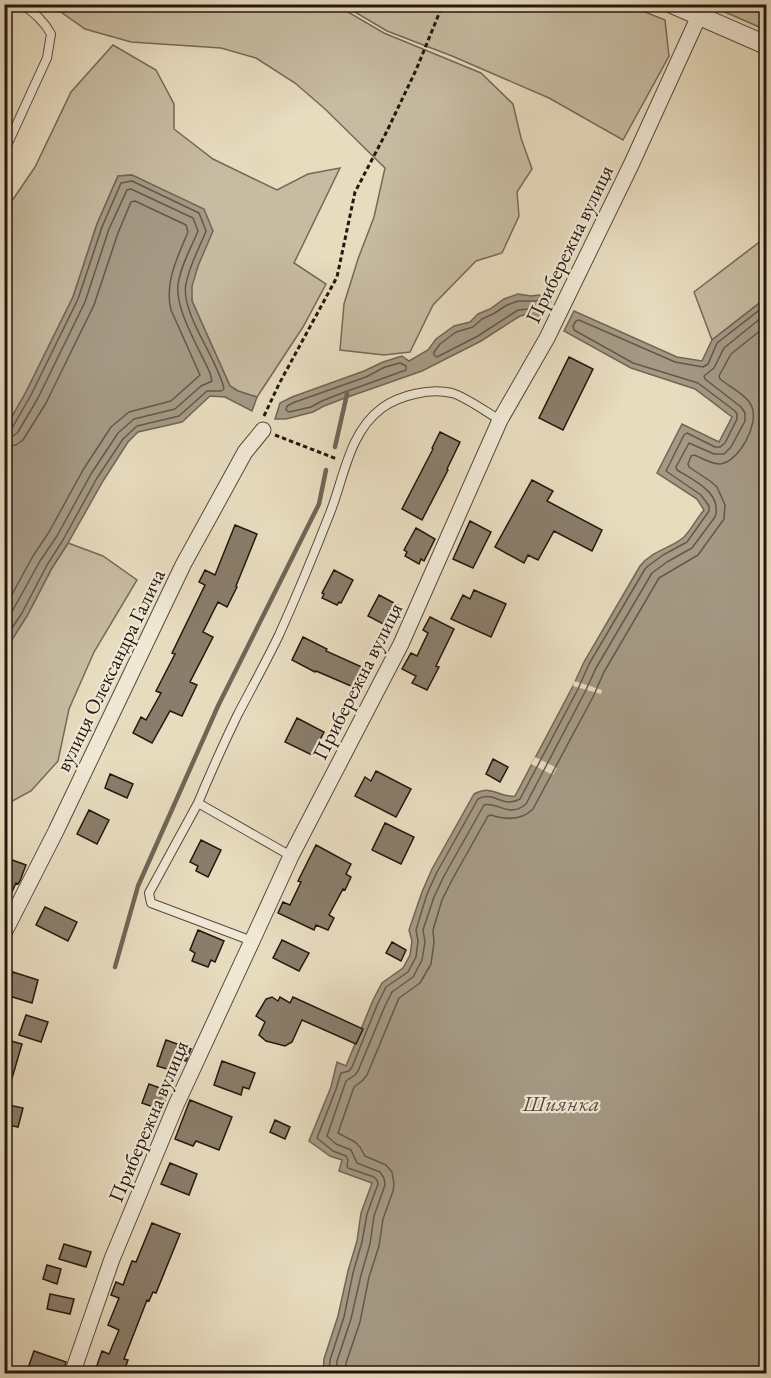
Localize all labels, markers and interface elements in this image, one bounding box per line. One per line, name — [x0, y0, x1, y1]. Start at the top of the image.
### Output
street label: Прибережна вулиця — [519, 160, 619, 328]
street label: вулиця Олександра Галича — [49, 564, 171, 776]
street label: Прибережна вулиця — [306, 598, 408, 764]
street label: Прибережна вулиця — [102, 1036, 194, 1206]
water label: Шиянка — [522, 1089, 599, 1118]

